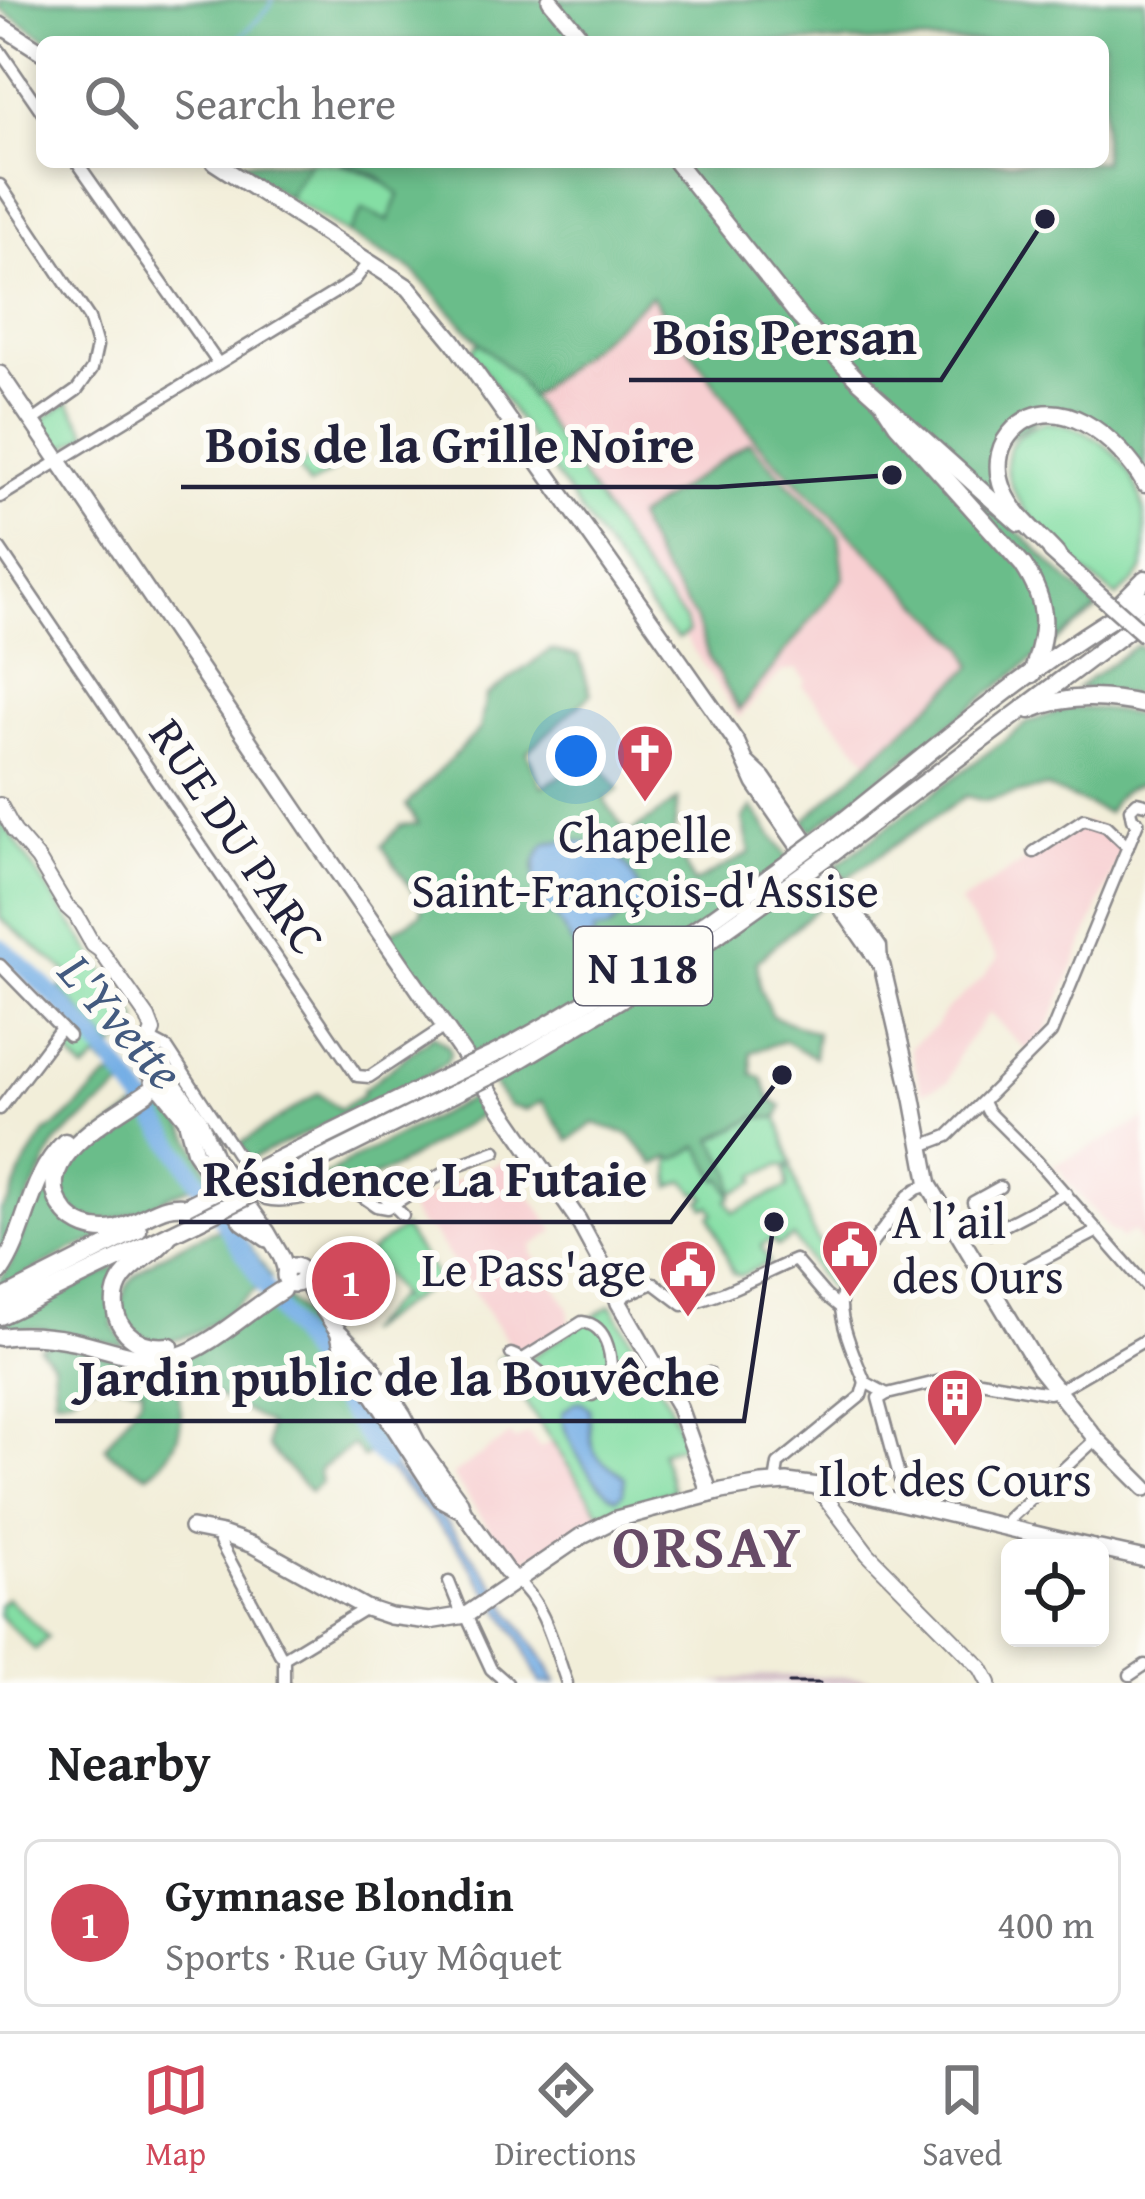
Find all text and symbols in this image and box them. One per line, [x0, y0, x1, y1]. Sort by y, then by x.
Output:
search box [36, 36, 1109, 168]
icon: search [78, 69, 144, 135]
text: Search here [174, 70, 396, 135]
callout: Bois Persan [629, 293, 941, 380]
text: Bois Persan [653, 298, 917, 373]
callout: Bois de la Grille Noire [181, 400, 718, 487]
text: Bois de la Grille Noire [205, 406, 695, 481]
street label: RUE DU PARC [133, 704, 343, 968]
church icon: Chapelle Saint-François-d'Assise [614, 722, 676, 804]
your location [546, 726, 606, 786]
place label: Chapelle Saint-François-d'Assise [411, 799, 879, 925]
road number: N 118 [574, 927, 712, 1005]
water label: L'Yvette [41, 936, 203, 1106]
callout: Résidence La Futaie [179, 1135, 671, 1222]
text: Résidence La Futaie [203, 1140, 647, 1215]
place label: A l’ail des Ours [892, 1185, 1064, 1311]
public building icon: A l’ail des Ours [819, 1217, 881, 1299]
place label: Le Pass'age [421, 1233, 646, 1304]
pin: 1 [312, 1236, 390, 1326]
public building icon: Le Pass'age [657, 1237, 719, 1319]
callout: Jardin public de la Bouvêche [55, 1334, 744, 1421]
text: Jardin public de la Bouvêche [70, 1339, 720, 1414]
building icon: Ilot des Cours [924, 1366, 986, 1448]
place label: Ilot des Cours [818, 1443, 1092, 1514]
district label: ORSAY [612, 1501, 804, 1589]
map controls [1001, 1539, 1109, 1647]
button: locate [1001, 1539, 1109, 1647]
text: Nearby [48, 1724, 211, 1799]
text: Gymnase Blondin [165, 1862, 514, 1927]
text: 1 [80, 1895, 100, 1952]
text: 400 m [997, 1895, 1094, 1952]
text: Sports · Rue Guy Môquet [165, 1927, 562, 1984]
tab: Map [143, 2057, 209, 2177]
tab: Directions [495, 2057, 636, 2177]
tab: Saved [922, 2057, 1002, 2177]

